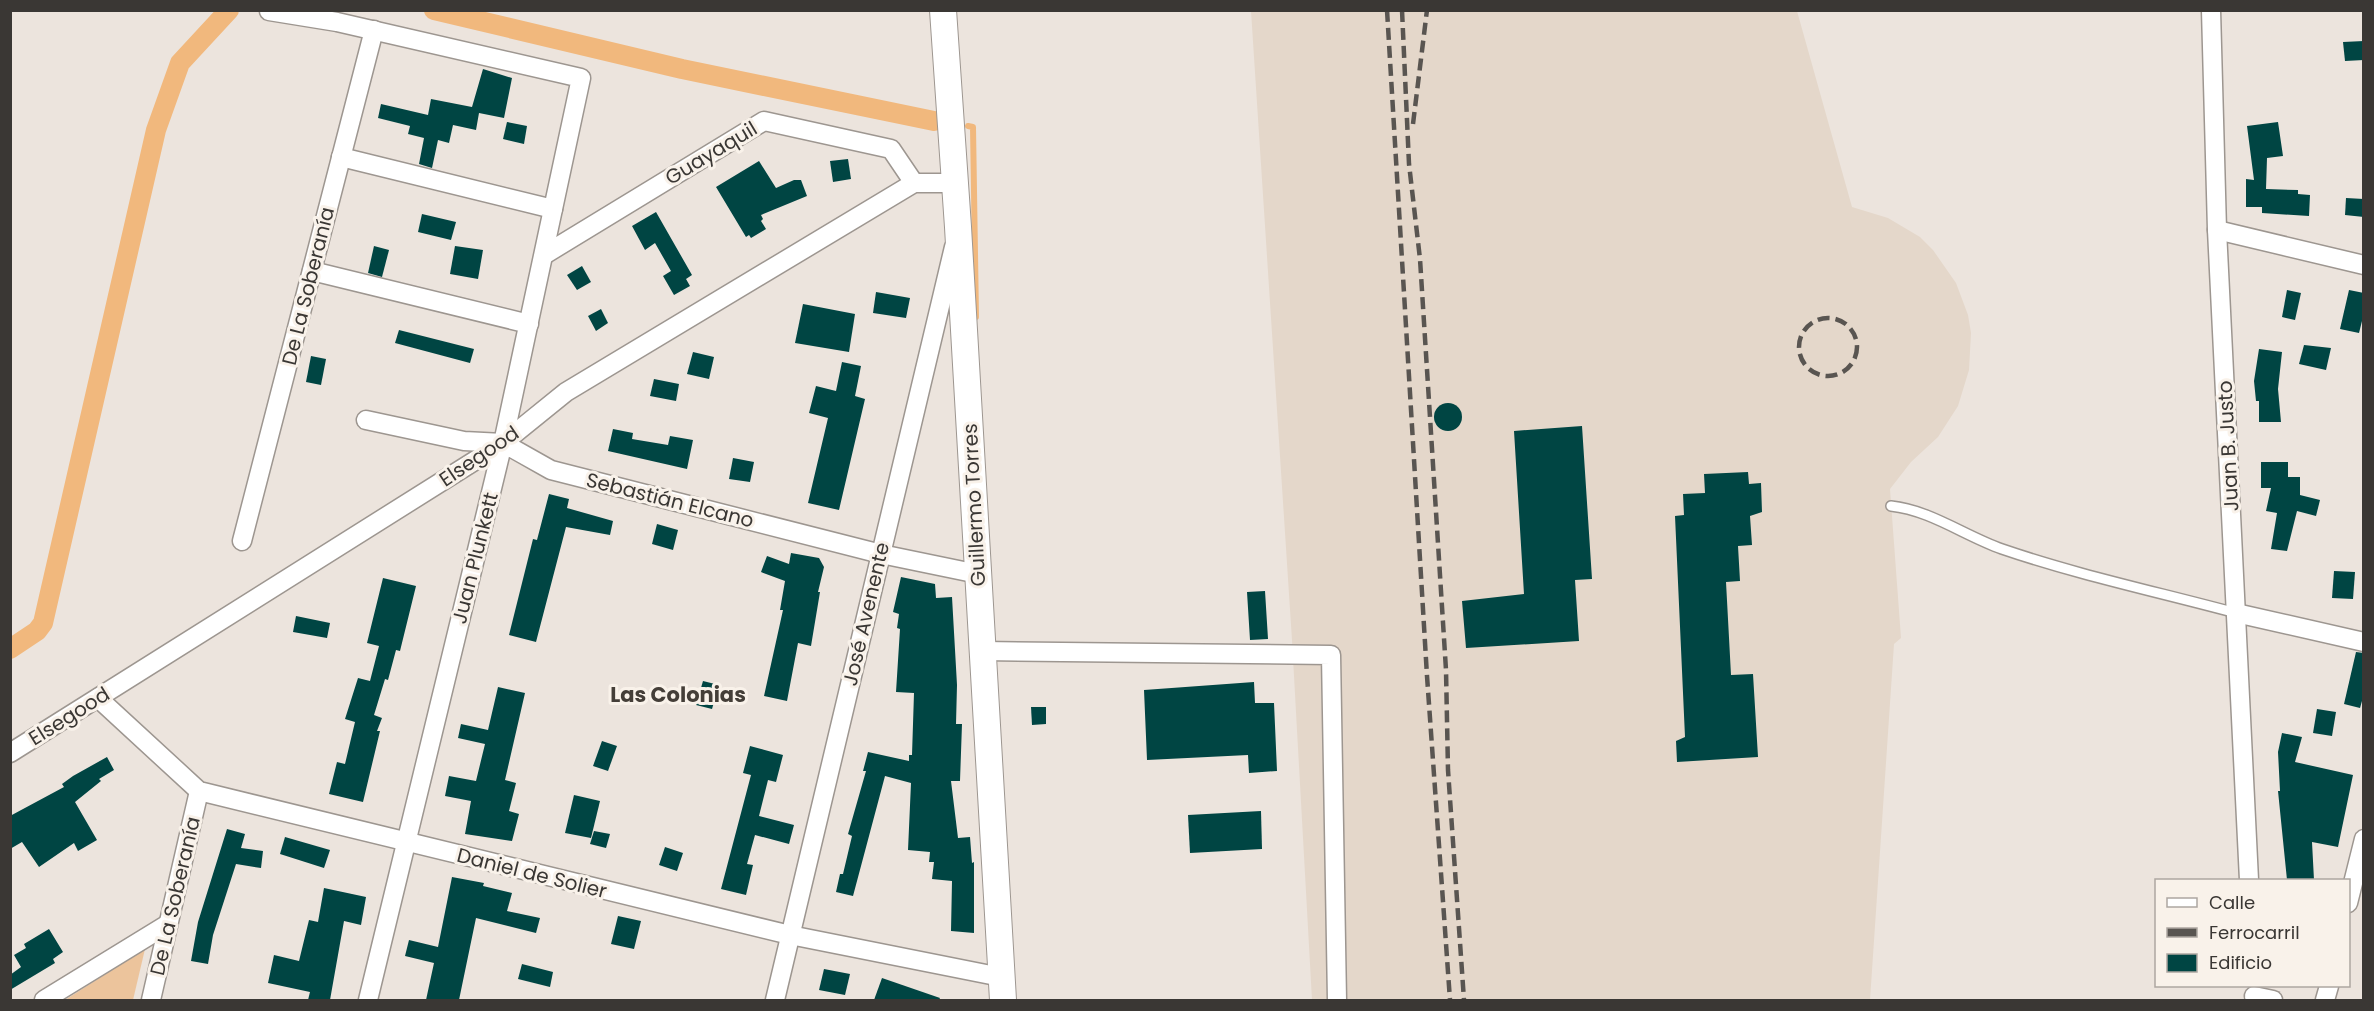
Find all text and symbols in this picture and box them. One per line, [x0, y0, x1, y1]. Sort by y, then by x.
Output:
street label: Guayaquil [660, 115, 762, 191]
street label: De La Soberanía [275, 204, 341, 368]
street label: Juan B. Justo [2211, 380, 2245, 512]
street label: Elsegood [434, 419, 524, 493]
street label: Guillermo Torres [956, 423, 992, 587]
street label: Sebastián Elcano [583, 466, 757, 534]
street label: Juan Plunkett [445, 489, 505, 627]
street label: José Avenente [836, 540, 896, 688]
street label: Elsegood [23, 680, 115, 752]
district label: Las Colonias [610, 680, 746, 709]
street label: De La Soberanía [143, 814, 207, 978]
street label: Daniel de Solier [454, 841, 610, 905]
legend [2155, 879, 2350, 987]
text: Calle [2209, 890, 2255, 915]
text: Ferrocarril [2209, 920, 2300, 945]
text: Edificio [2209, 950, 2272, 975]

